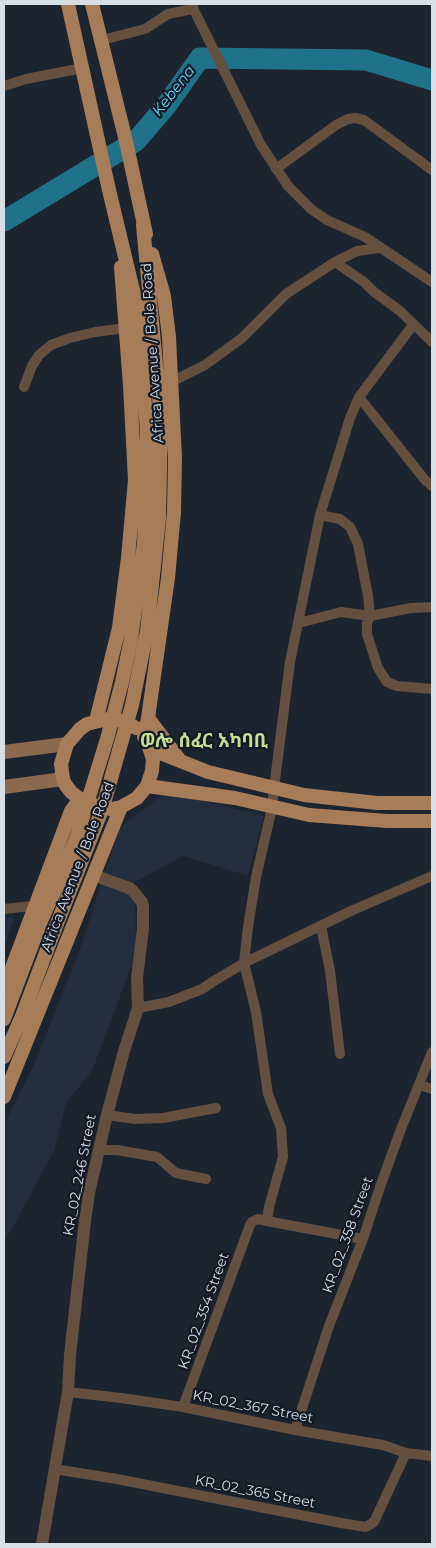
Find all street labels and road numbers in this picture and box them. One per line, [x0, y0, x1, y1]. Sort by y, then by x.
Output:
street label: Africa Avenue / Bole Road [138, 262, 168, 444]
street label: Africa Avenue / Bole Road [38, 780, 118, 954]
street label: KR_02_246 Street [60, 1113, 100, 1237]
street label: KR_02_358 Street [319, 1174, 377, 1296]
street label: KR_02_354 Street [175, 1250, 233, 1372]
street label: KR_02_367 Street [191, 1387, 315, 1427]
street label: KR_02_365 Street [193, 1472, 317, 1512]

